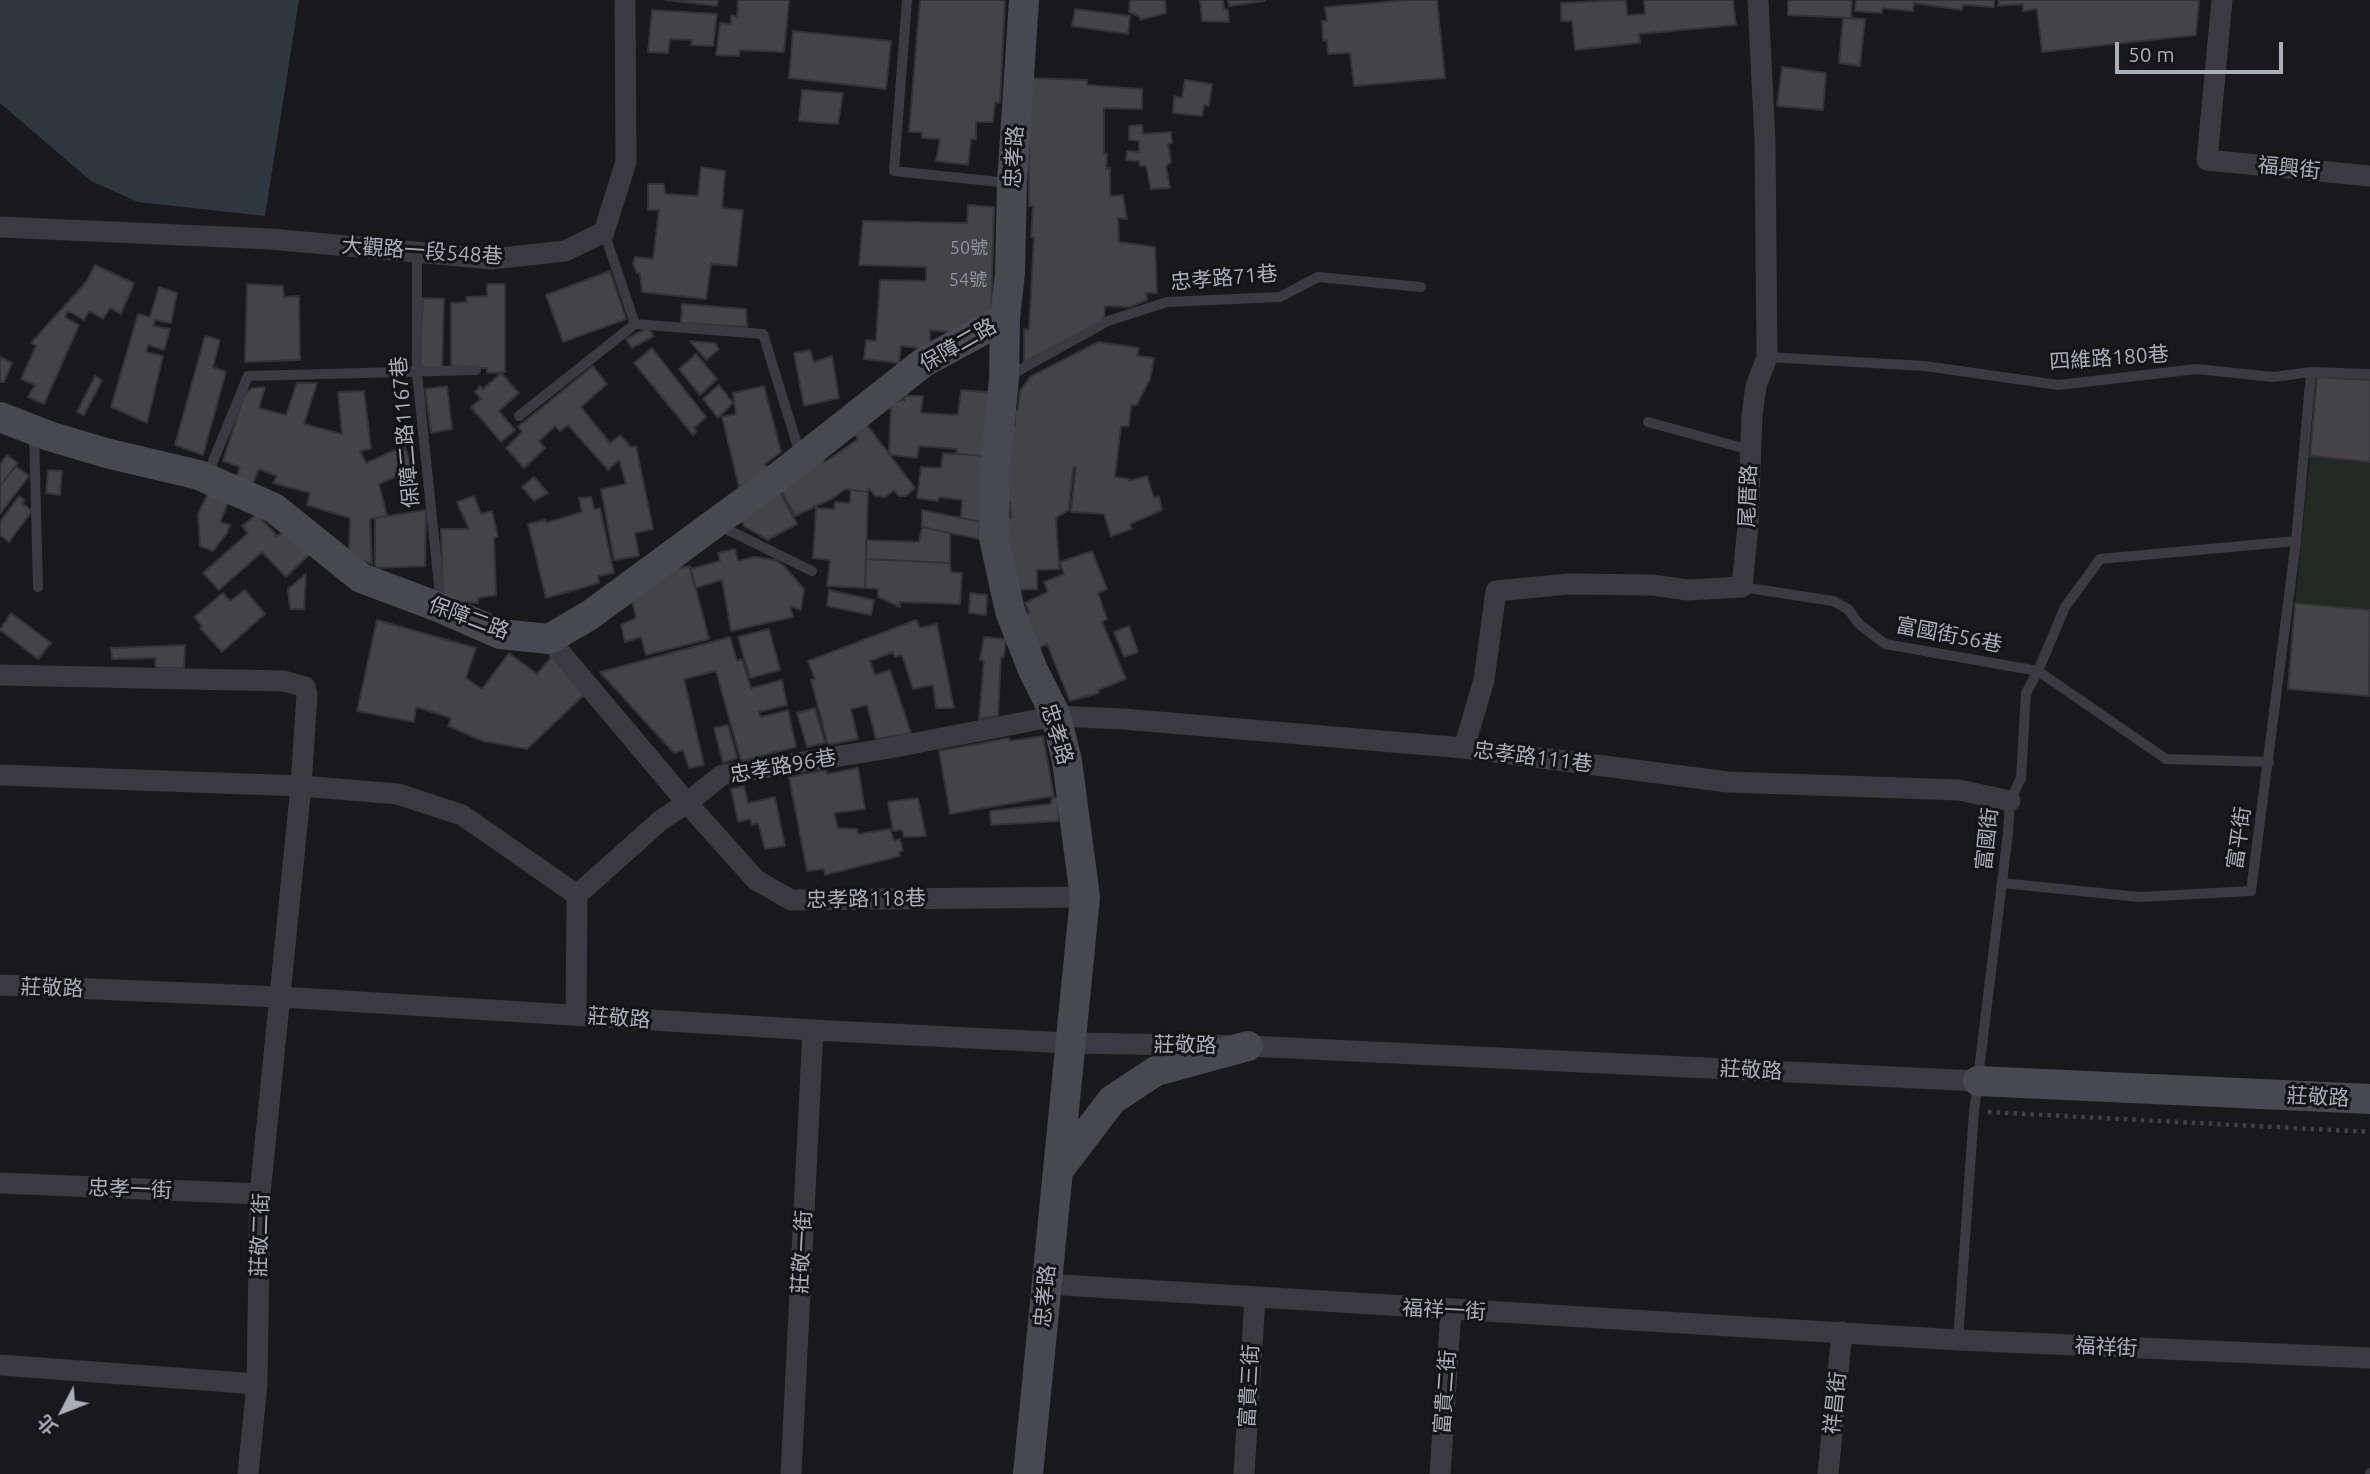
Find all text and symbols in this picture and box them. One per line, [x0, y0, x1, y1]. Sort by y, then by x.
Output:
scale bar [2118, 28, 2286, 72]
text: 50 m [2128, 42, 2175, 66]
street label: 忠孝路 [1000, 125, 1028, 189]
street label: 福興街 [2256, 152, 2322, 184]
street label: 大觀路一段548巷 [341, 233, 503, 269]
house number: 50號 [950, 237, 988, 259]
street label: 忠孝路71巷 [1169, 261, 1279, 295]
house number: 54號 [949, 269, 987, 291]
street label: 保障二路 [915, 313, 1001, 377]
street label: 四維路180巷 [2049, 341, 2169, 375]
street label: 保障二路1167巷 [386, 355, 424, 509]
street label: 尾厝路 [1734, 464, 1762, 528]
street label: 保障二路 [425, 592, 513, 644]
street label: 富國街56巷 [1894, 612, 2004, 658]
street label: 忠孝路 [1036, 700, 1078, 768]
street label: 忠孝路111巷 [1472, 737, 1594, 777]
street label: 忠孝路96巷 [728, 744, 838, 788]
street label: 富平街 [2222, 805, 2256, 871]
street label: 富國街 [1971, 806, 2003, 872]
street label: 忠孝路118巷 [806, 885, 926, 913]
street label: 莊敬路 [20, 974, 84, 1002]
street label: 莊敬路 [587, 1003, 651, 1033]
street label: 莊敬路 [1153, 1032, 1217, 1058]
street label: 莊敬路 [1719, 1056, 1783, 1084]
street label: 莊敬路 [2286, 1083, 2350, 1111]
street label: 忠孝一街 [88, 1175, 172, 1203]
street label: 莊敬二街 [246, 1193, 274, 1277]
street label: 莊敬一街 [787, 1209, 817, 1295]
street label: 忠孝路 [1030, 1264, 1060, 1328]
street label: 福祥一街 [1401, 1295, 1487, 1325]
street label: 福祥街 [2074, 1333, 2138, 1361]
street label: 富貴三街 [1234, 1343, 1264, 1429]
street label: 富貴二街 [1430, 1349, 1460, 1435]
street label: 祥昌街 [1819, 1370, 1851, 1436]
north arrow [28, 1376, 98, 1446]
text: 北 [33, 1411, 62, 1439]

